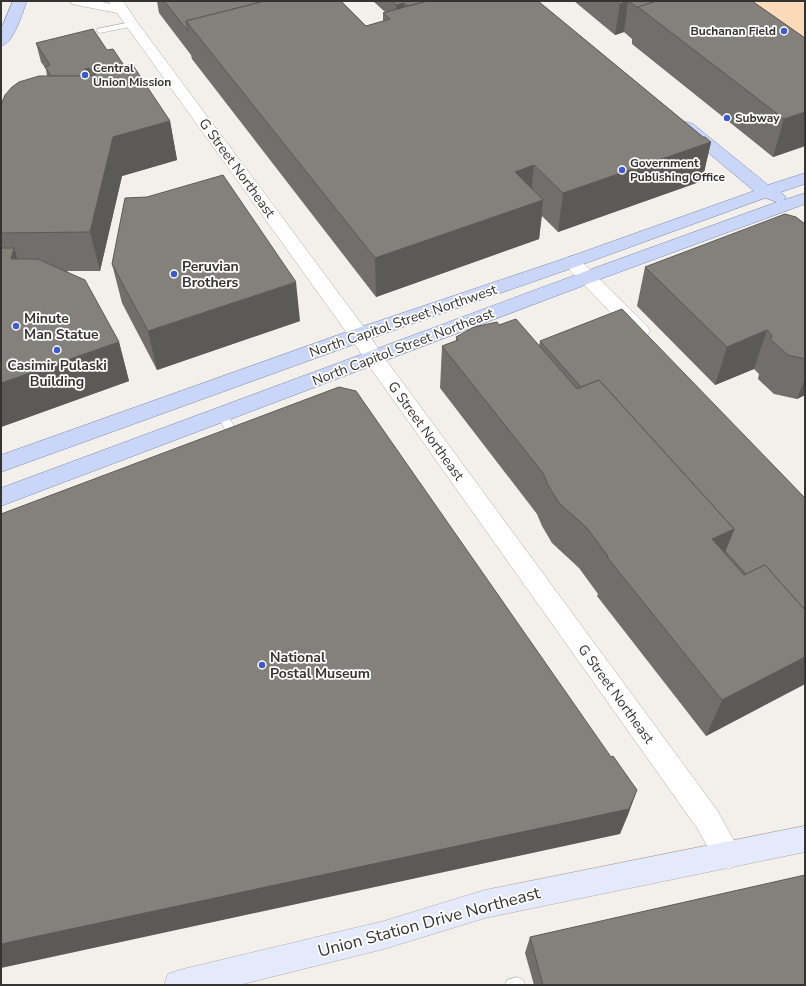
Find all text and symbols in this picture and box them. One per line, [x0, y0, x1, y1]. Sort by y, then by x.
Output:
place label: Buchanan Field [690, 23, 776, 39]
marker: Buchanan Field [779, 26, 789, 36]
place label: Central Union Mission [93, 60, 171, 90]
marker: Central Union Mission [80, 70, 90, 80]
place label: Subway [735, 110, 780, 126]
marker: Subway [722, 113, 732, 123]
street label: G Street Northeast [195, 115, 280, 222]
place label: Government Publishing Office [630, 155, 726, 185]
marker: Government Publishing Office [617, 165, 627, 175]
place label: Peruvian Brothers [182, 257, 239, 292]
marker: Peruvian Brothers [169, 269, 179, 279]
street label: North Capitol Street Northwest [307, 280, 499, 362]
street label: North Capitol Street Northeast [310, 304, 497, 390]
place label: Minute Man Statue [24, 309, 99, 344]
marker: Minute Man Statue [11, 321, 21, 331]
marker: Casimir Pulaski Building [52, 345, 62, 355]
place label: Casimir Pulaski Building [7, 356, 107, 391]
street label: G Street Northeast [384, 378, 469, 485]
street label: G Street Northeast [574, 641, 659, 748]
place label: National Postal Museum [270, 648, 370, 683]
marker: National Postal Museum [257, 660, 267, 670]
street label: Union Station Drive Northeast [315, 881, 544, 963]

